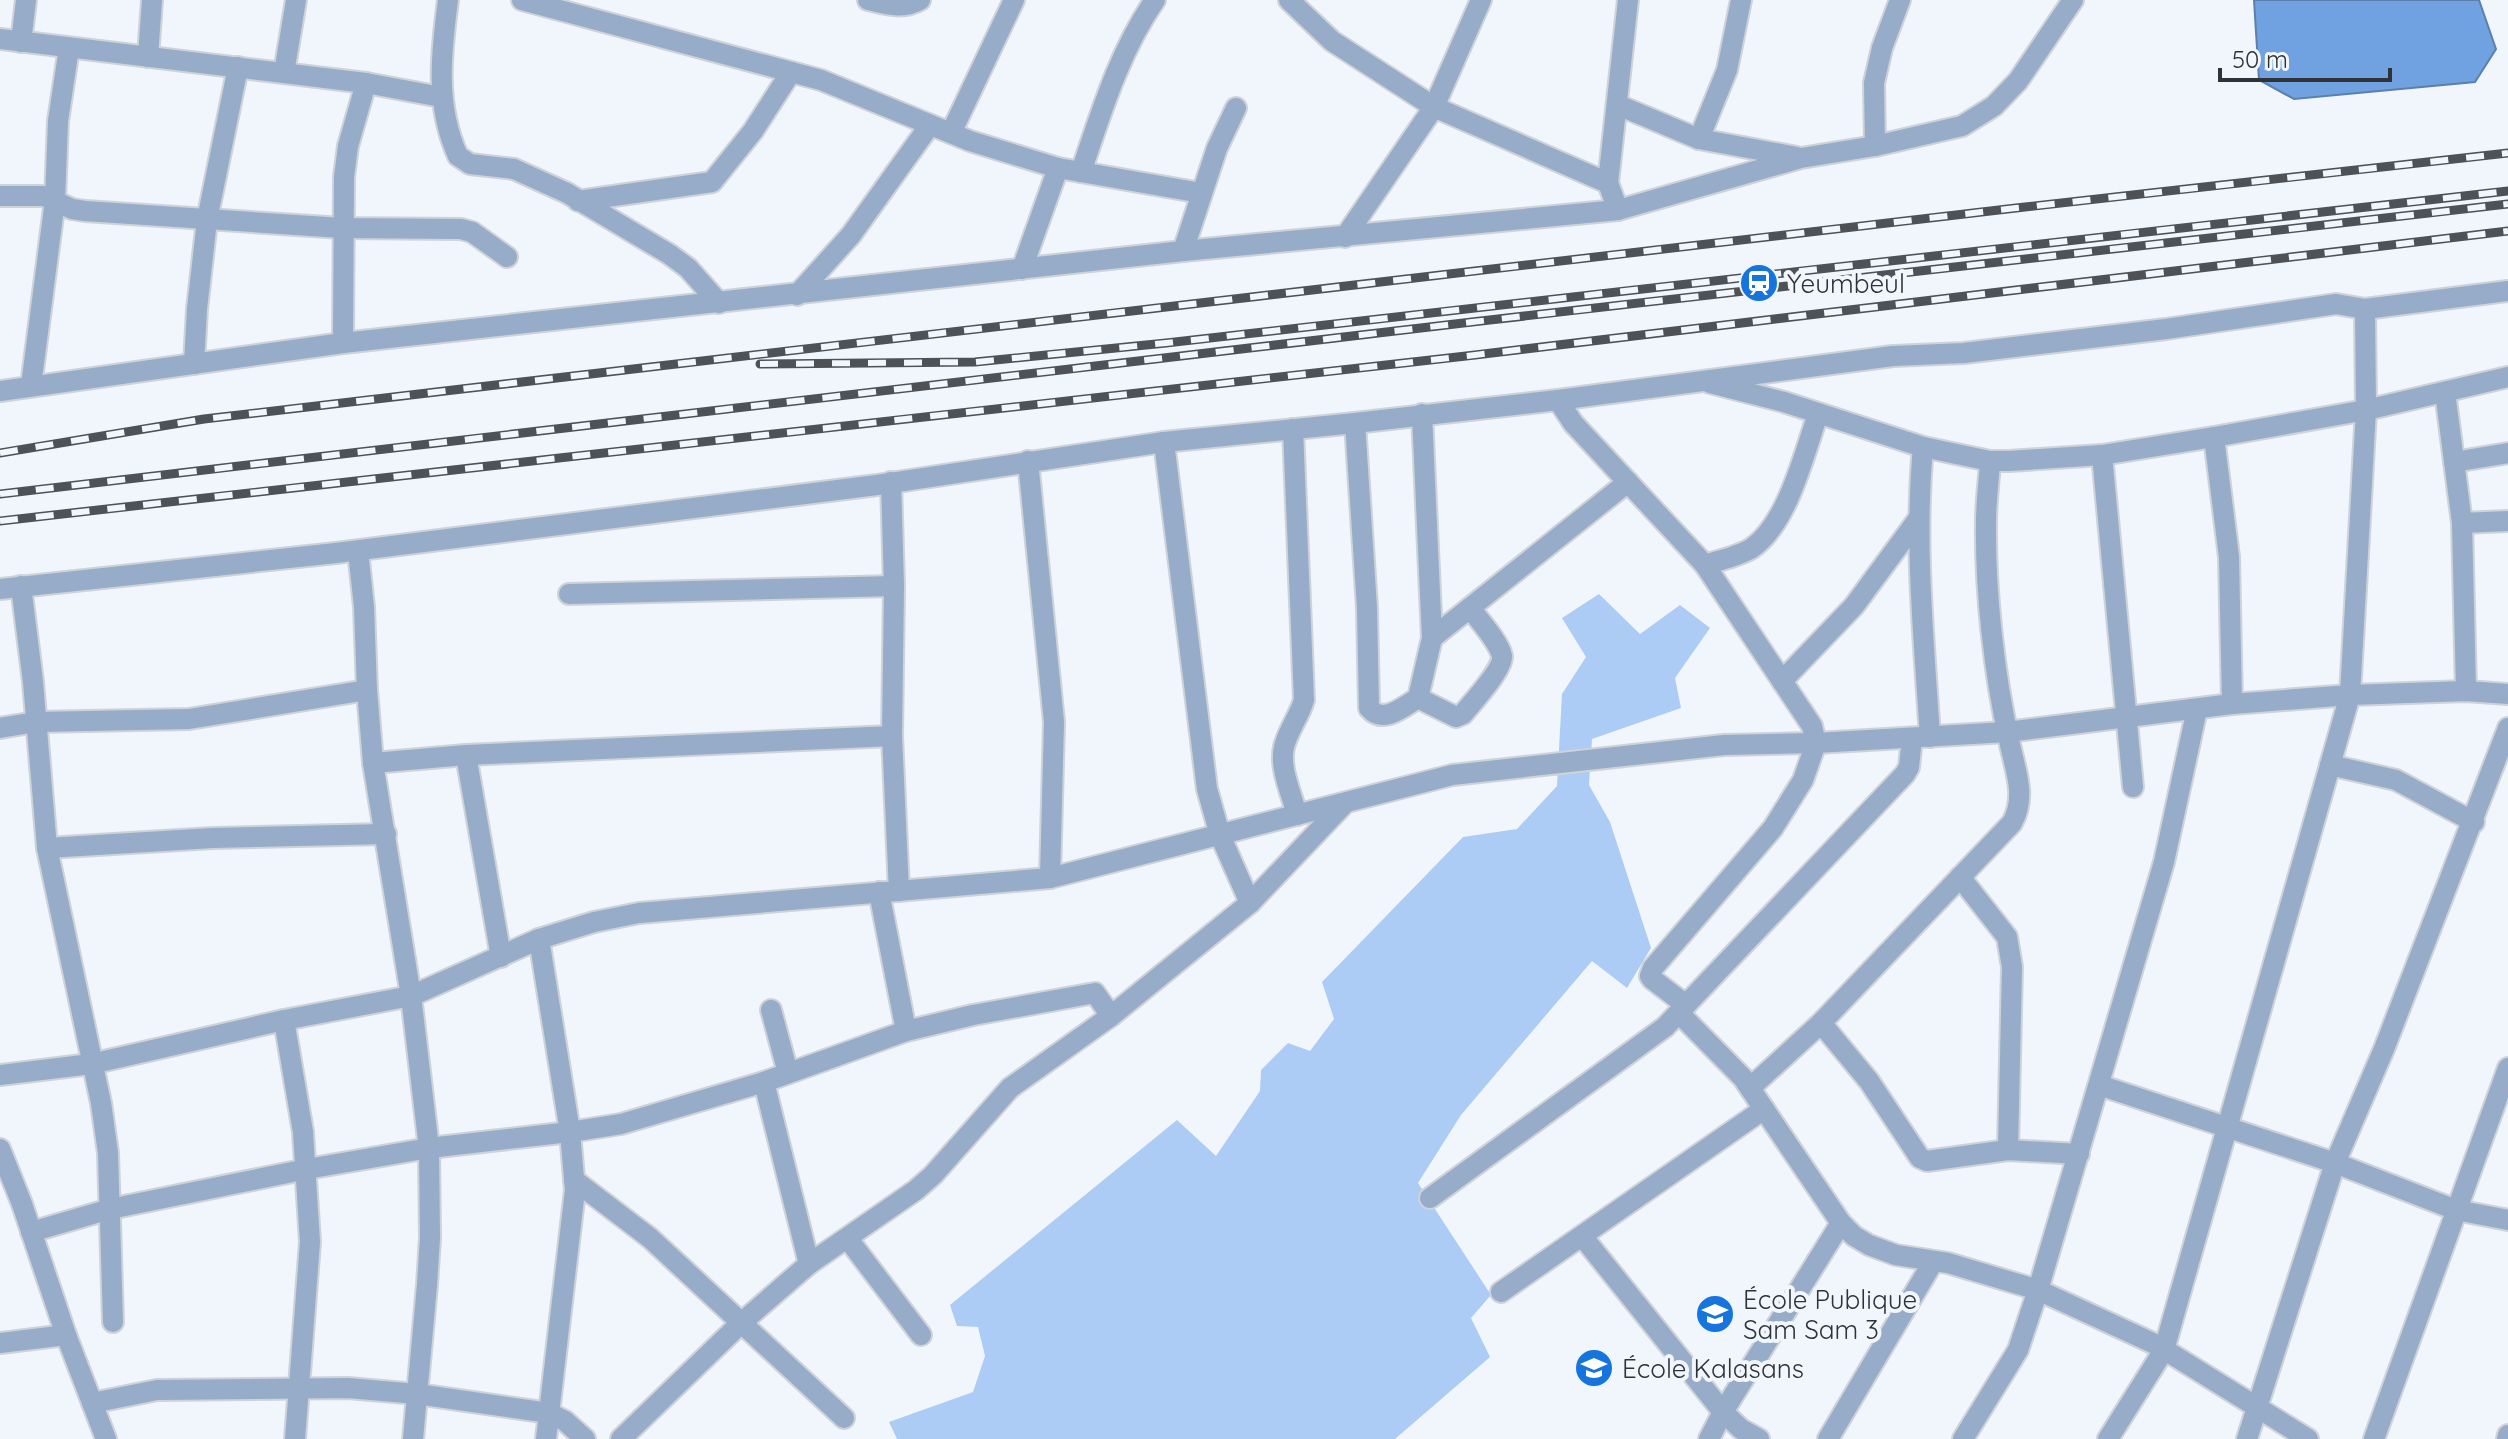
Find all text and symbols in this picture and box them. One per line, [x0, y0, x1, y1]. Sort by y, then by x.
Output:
scale bar [2220, 32, 2390, 82]
text: 50 m [2232, 44, 2288, 74]
station icon: Yeumbeul [1738, 262, 1780, 304]
place label: Yeumbeul [1787, 267, 1905, 300]
place label: École Publique Sam Sam 3 [1743, 1283, 1917, 1346]
school or university icon: École Publique Sam Sam 3 [1694, 1293, 1736, 1335]
school or university icon: École Kalasans [1573, 1347, 1615, 1389]
place label: École Kalasans [1622, 1352, 1804, 1385]

